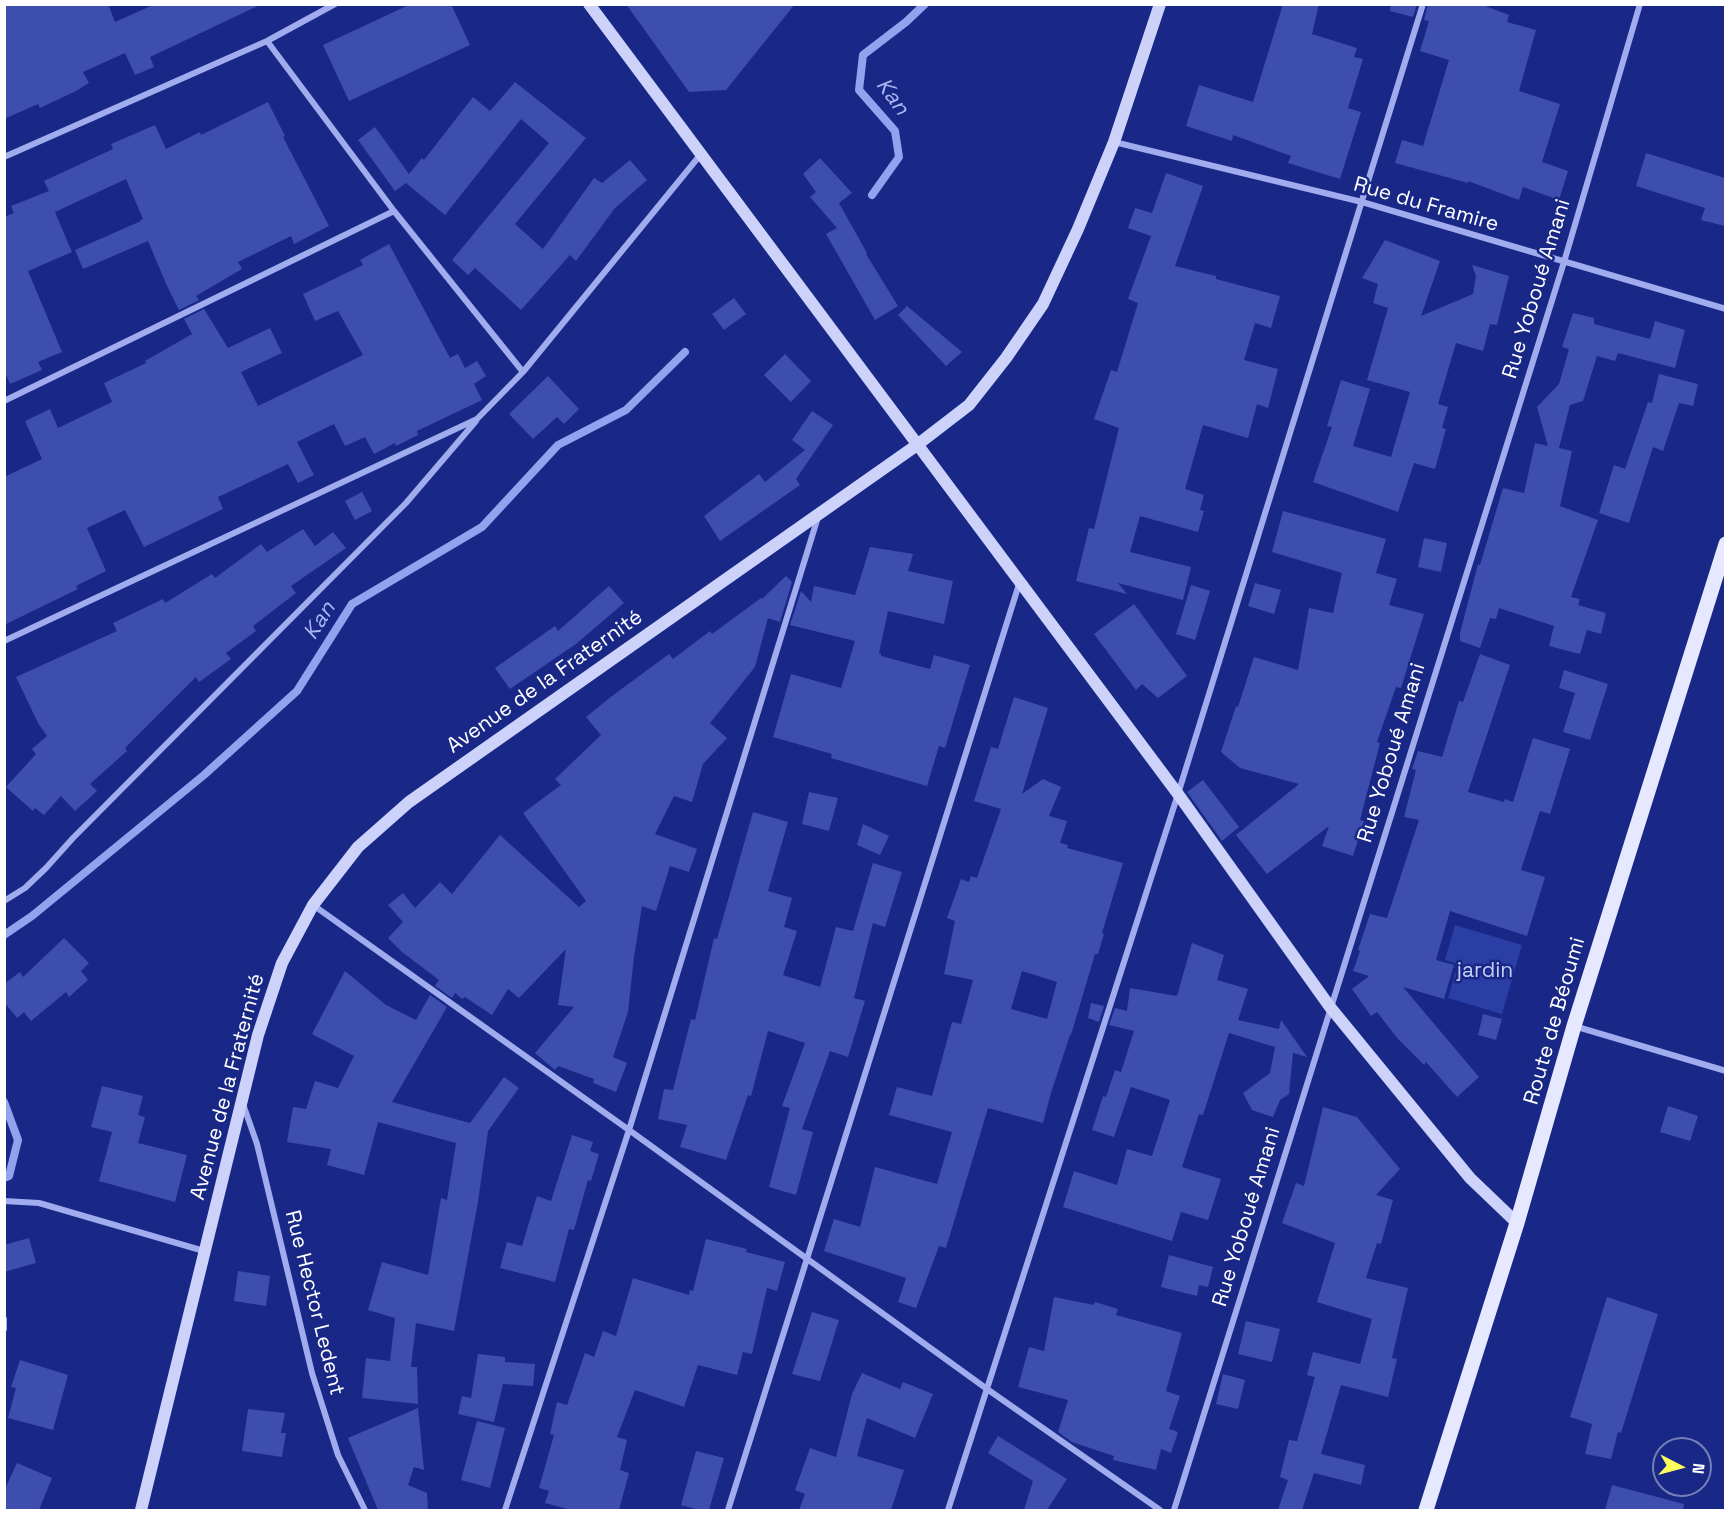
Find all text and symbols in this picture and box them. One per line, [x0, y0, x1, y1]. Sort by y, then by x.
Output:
water label: Kan [870, 73, 914, 121]
street label: Rue du Framire [1351, 172, 1501, 238]
street label: Rue Yoboué Amani [1498, 196, 1576, 382]
water label: Kan [298, 597, 342, 645]
street label: Avenue de la Fraternité [442, 605, 648, 759]
street label: Rue Yoboué Amani [1353, 660, 1431, 846]
street label: Route de Béoumi [1519, 934, 1591, 1108]
park label: jardin [1457, 958, 1513, 984]
street label: Avenue de la Fraternité [186, 971, 270, 1203]
street label: Rue Yoboué Amani [1208, 1124, 1286, 1310]
street label: Rue Hector Ledent [279, 1208, 349, 1398]
north arrow [1652, 1437, 1712, 1497]
text: N [1687, 1462, 1709, 1475]

